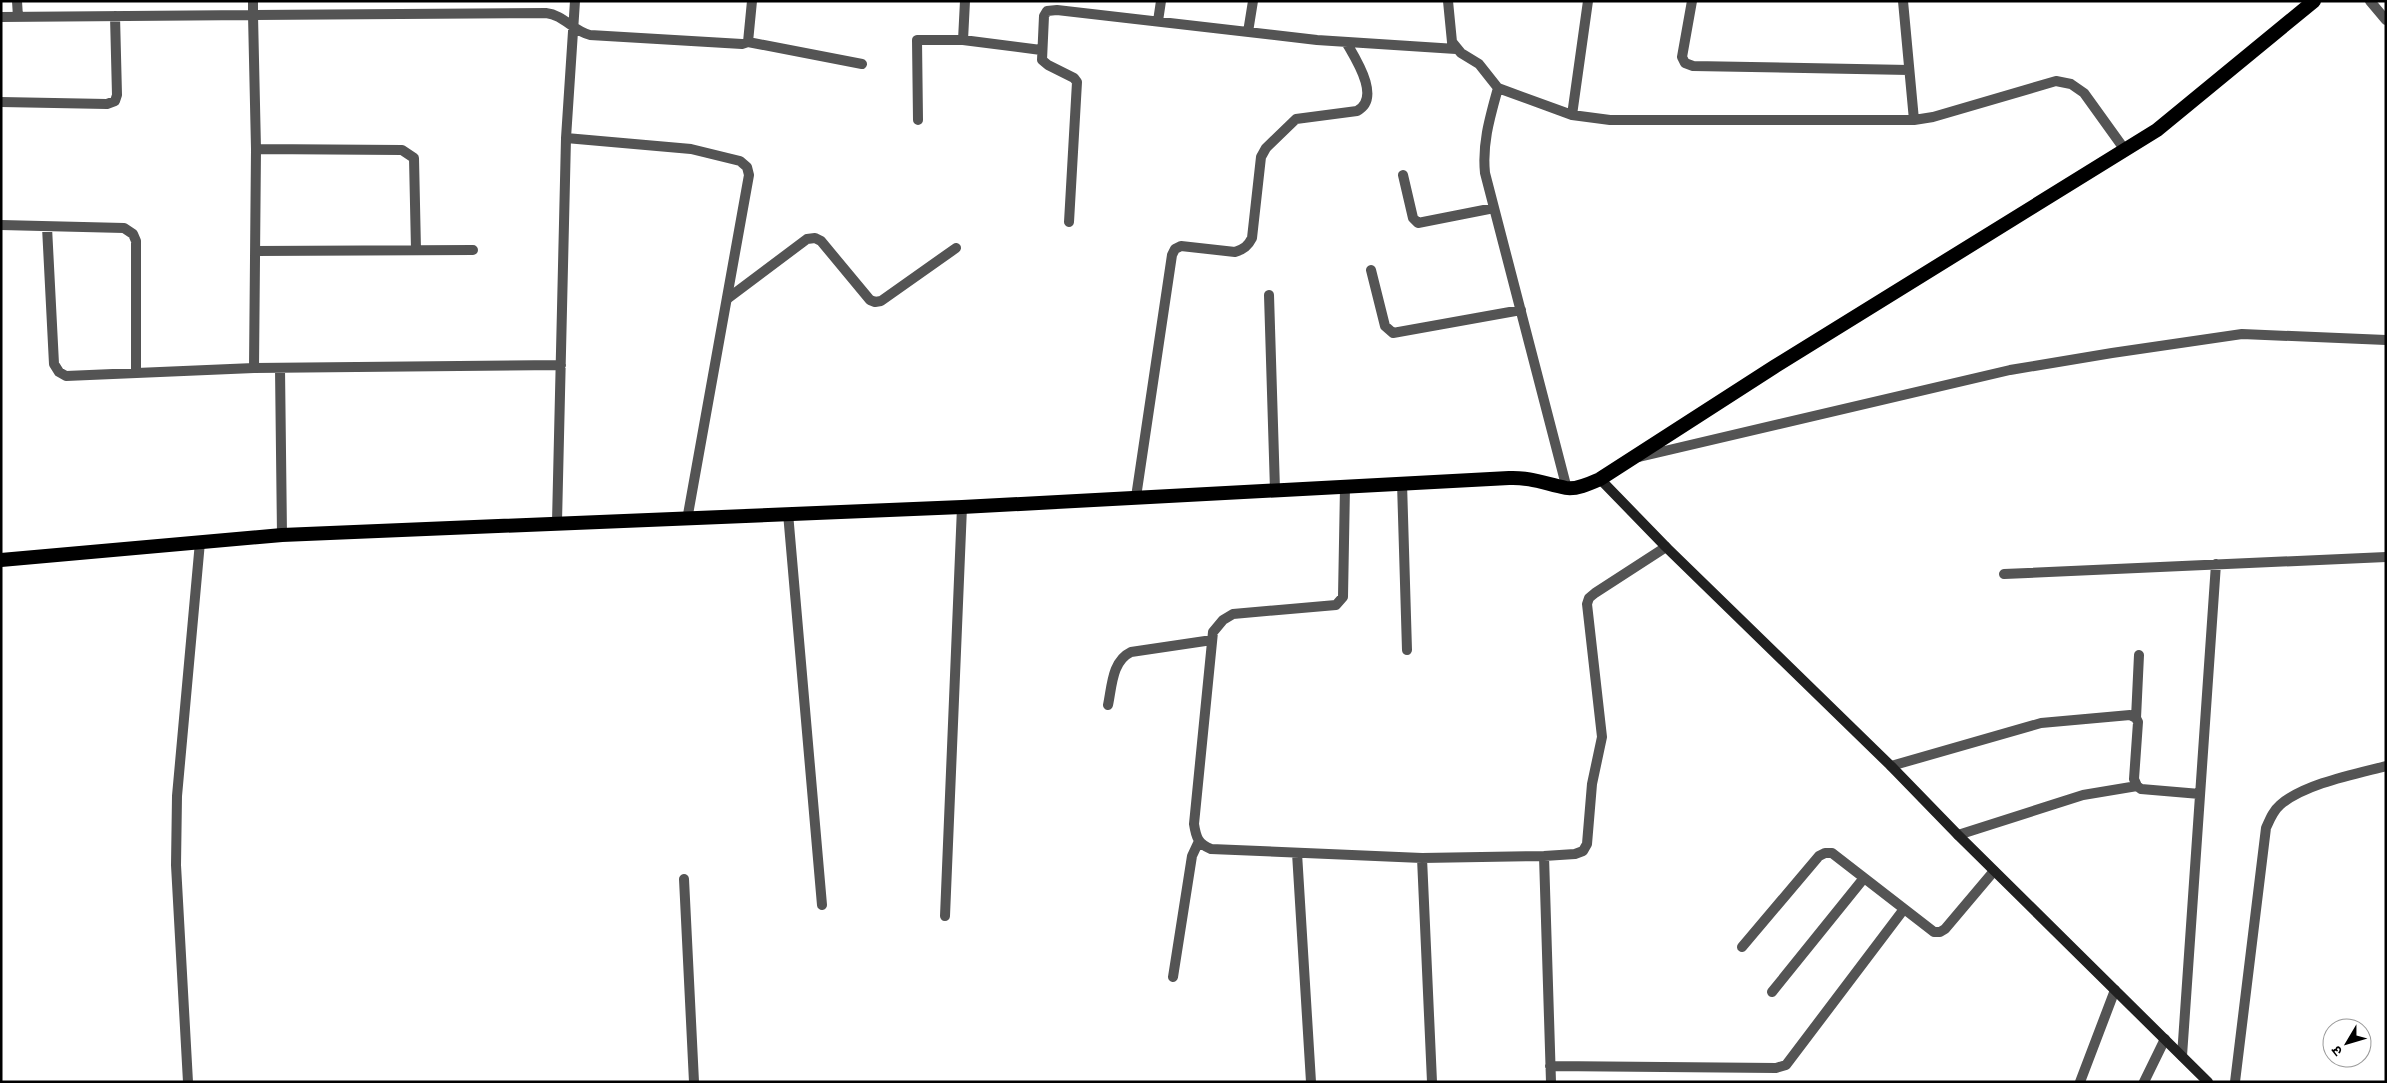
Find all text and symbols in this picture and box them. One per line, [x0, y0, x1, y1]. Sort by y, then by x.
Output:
north arrow [2322, 1018, 2372, 1068]
text: उ [2327, 1042, 2346, 1059]

